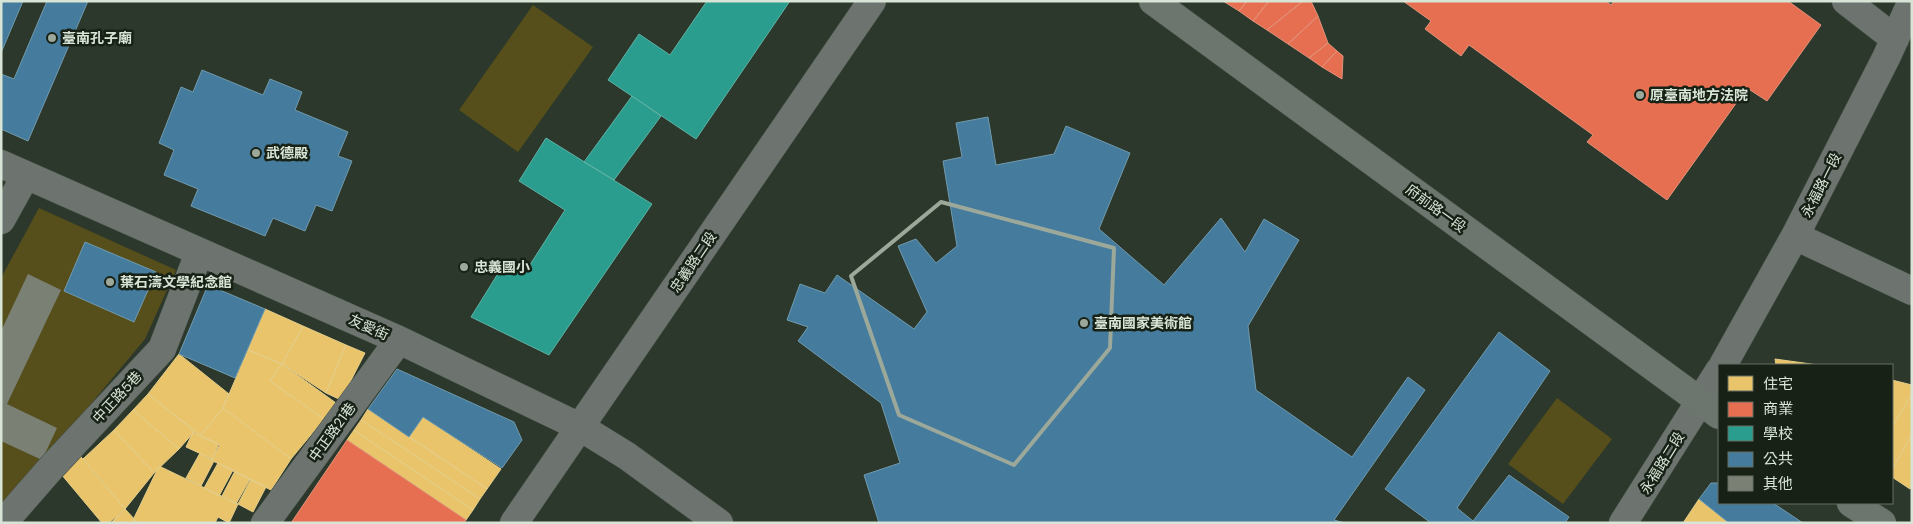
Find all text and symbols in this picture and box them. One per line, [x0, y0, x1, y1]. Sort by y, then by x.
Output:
place label: 臺南孔子廟 [62, 29, 132, 47]
marker: 臺南孔子廟 [46, 32, 58, 44]
place label: 原臺南地方法院 [1650, 86, 1748, 104]
marker: 原臺南地方法院 [1634, 89, 1646, 101]
place label: 武德殿 [266, 144, 308, 162]
marker: 武德殿 [250, 147, 262, 159]
street label: 永福路一段 [1797, 150, 1845, 220]
street label: 府前路一段 [1402, 180, 1470, 236]
street label: 忠義路二段 [666, 228, 720, 296]
place label: 忠義國小 [474, 258, 530, 276]
marker: 忠義國小 [458, 261, 470, 273]
place label: 葉石濤文學紀念館 [120, 273, 232, 291]
marker: 葉石濤文學紀念館 [104, 276, 116, 288]
street label: 友愛街 [346, 310, 392, 344]
place label: 臺南國家美術館 [1094, 314, 1192, 332]
marker: 臺南國家美術館 [1078, 317, 1090, 329]
legend [1718, 364, 1893, 504]
street label: 中正路5巷 [88, 367, 146, 427]
text: 住宅 [1763, 374, 1793, 394]
street label: 中正路21巷 [305, 399, 359, 465]
text: 商業 [1763, 399, 1793, 419]
text: 學校 [1763, 424, 1793, 444]
street label: 永福路二段 [1636, 429, 1688, 497]
text: 公共 [1763, 449, 1793, 469]
text: 其他 [1763, 474, 1793, 494]

